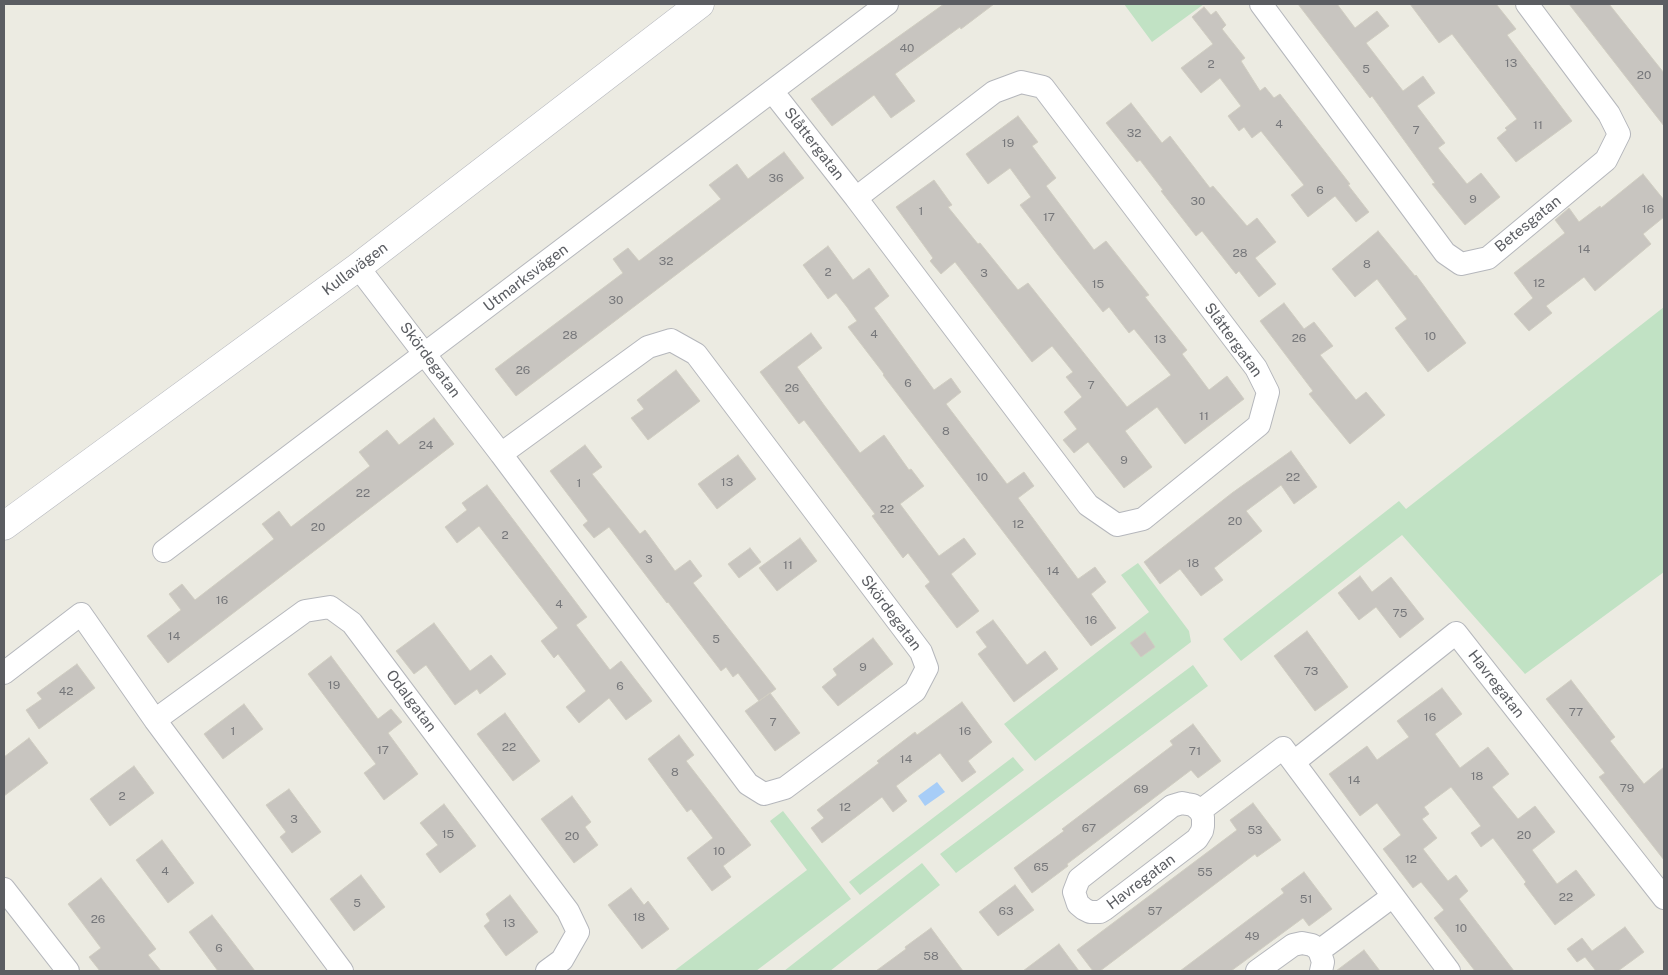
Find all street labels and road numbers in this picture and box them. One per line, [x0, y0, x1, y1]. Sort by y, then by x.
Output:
street label: Slåttergatan [780, 104, 848, 184]
street label: Betesgatan [1491, 192, 1565, 256]
street label: Kullavägen [319, 239, 391, 299]
street label: Utmarksvägen [480, 240, 572, 316]
street label: Slåttergatan [1200, 299, 1266, 381]
street label: Skördegatan [396, 319, 464, 401]
street label: Skördegatan [857, 572, 925, 654]
street label: Havregatan [1464, 647, 1528, 721]
street label: Odalgatan [382, 667, 440, 735]
street label: Havregatan [1103, 850, 1179, 914]

